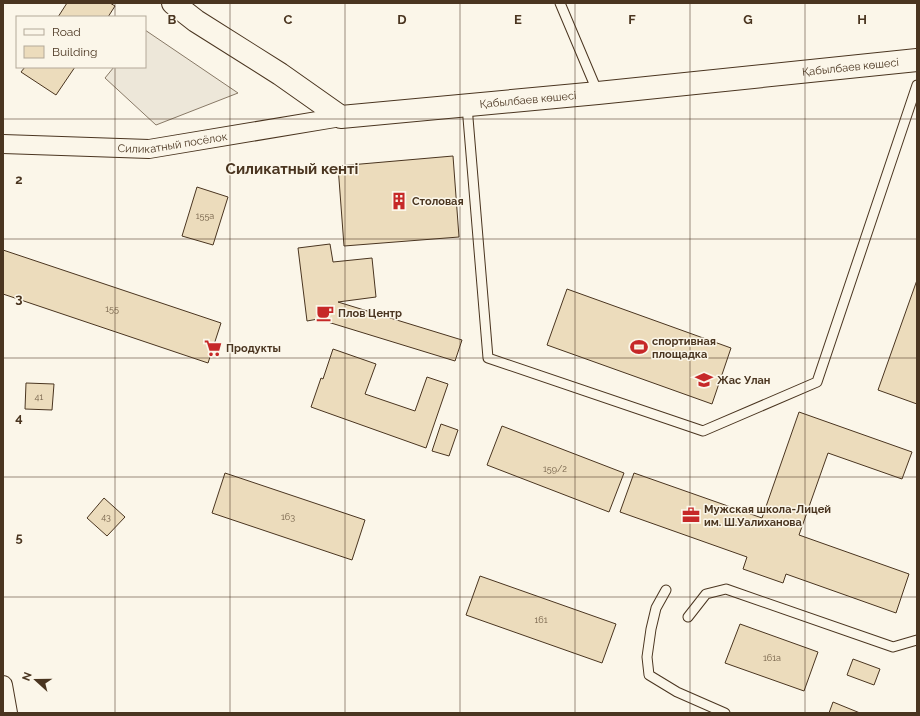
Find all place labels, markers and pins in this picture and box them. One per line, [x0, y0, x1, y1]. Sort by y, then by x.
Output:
building icon: Столовая [389, 191, 409, 211]
place label: Столовая [412, 195, 464, 208]
cafe icon: Плов Центр [315, 303, 335, 323]
place label: Плов Центр [338, 307, 402, 320]
place label: спортивная площадка [652, 335, 716, 361]
sports icon: спортивная площадка [629, 337, 649, 357]
supermarket icon: Продукты [203, 338, 223, 358]
place label: Продукты [226, 342, 281, 355]
school or university icon: Жас Улан [694, 370, 714, 390]
place label: Жас Улан [717, 374, 770, 387]
place label: Мужская школа-Лицей им. Ш.Уалиханова [704, 503, 831, 529]
office icon: Мужская школа-Лицей им. Ш.Уалиханова [681, 505, 701, 525]

